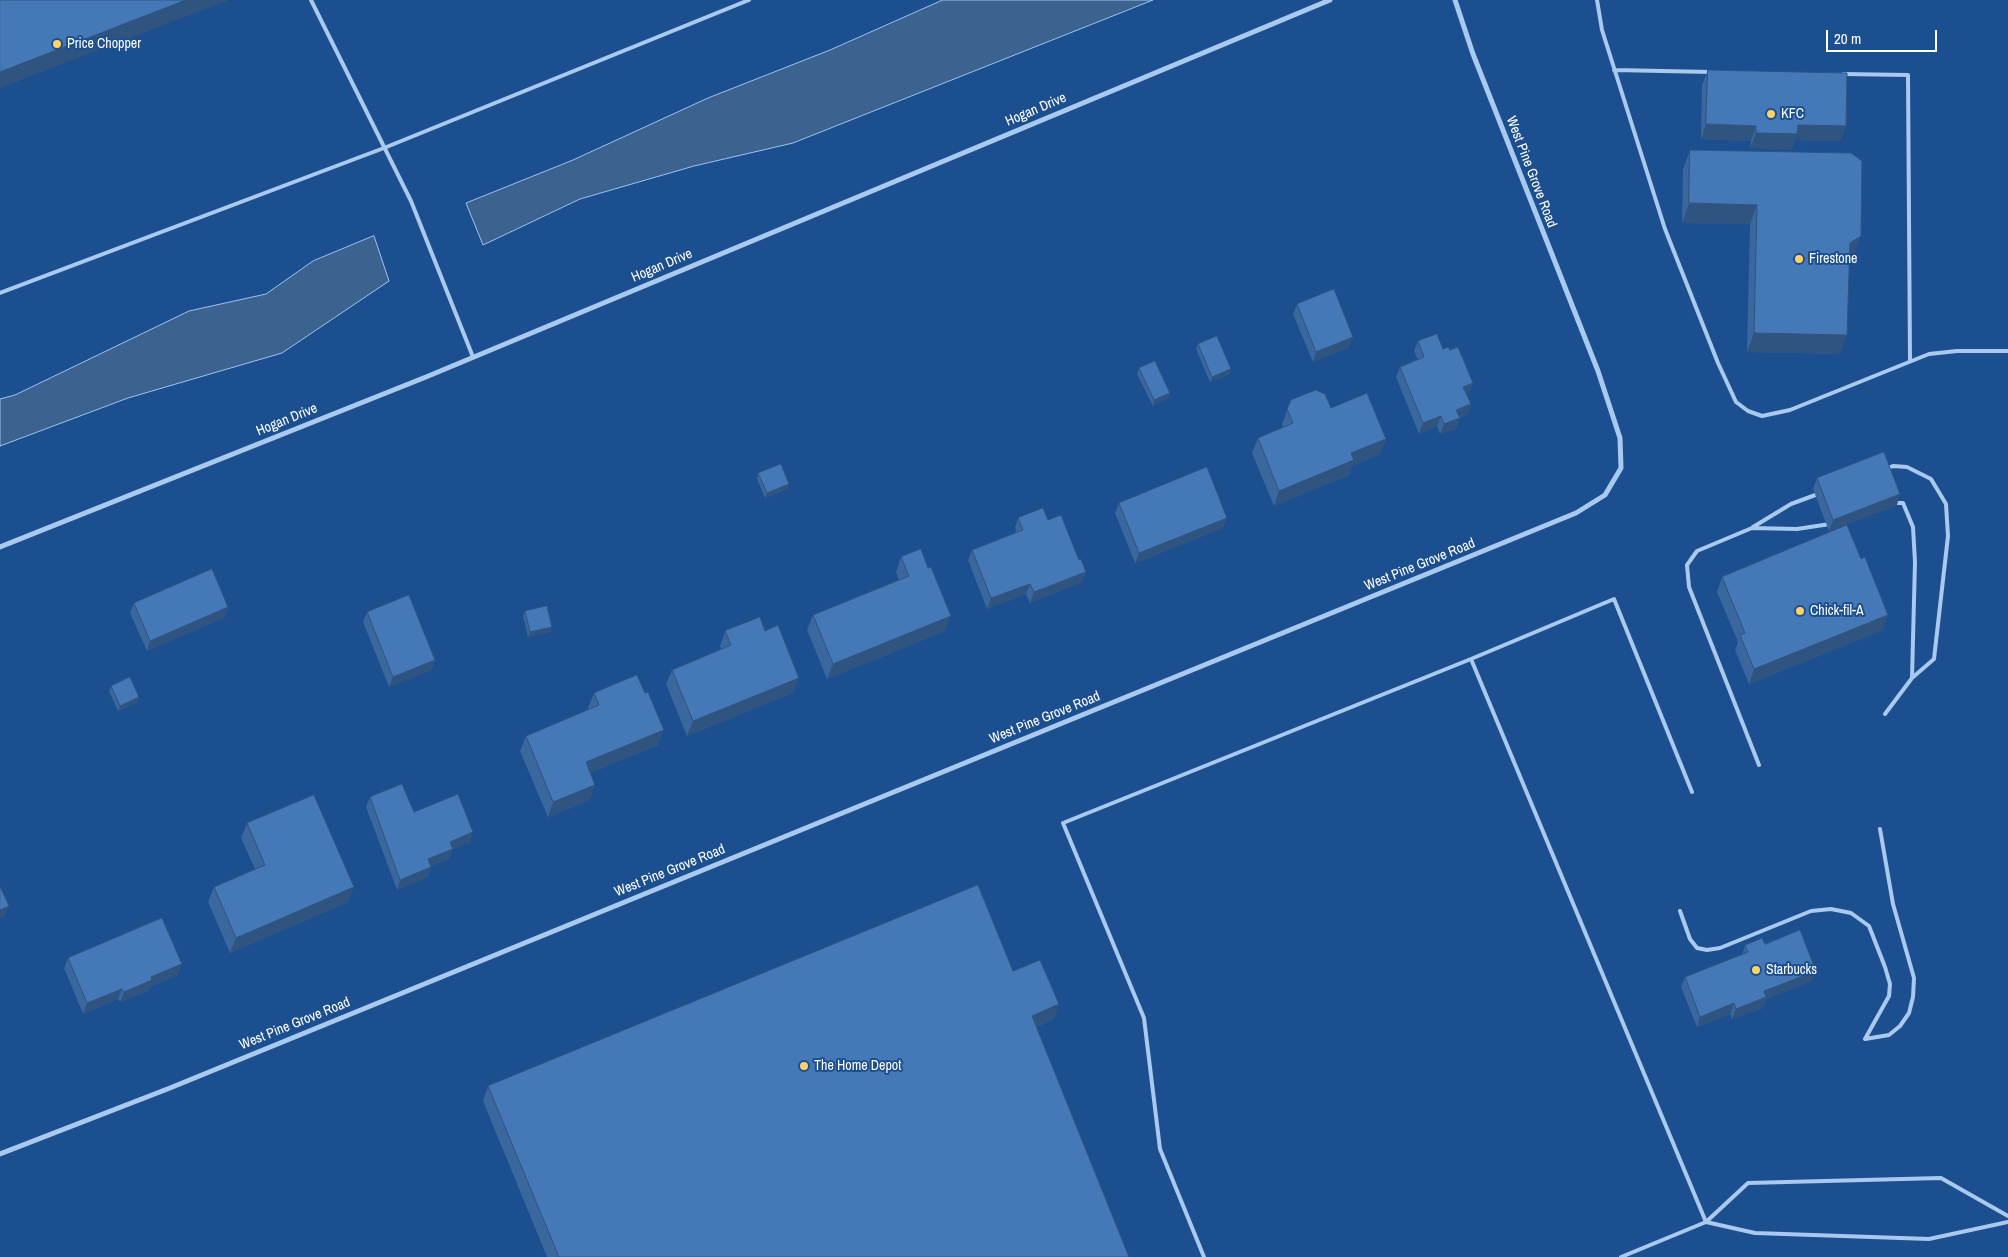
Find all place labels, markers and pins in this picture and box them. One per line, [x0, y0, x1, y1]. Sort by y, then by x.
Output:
place label: Price Chopper [67, 36, 141, 52]
marker: Price Chopper [51, 38, 63, 50]
place label: KFC [1781, 106, 1804, 122]
marker: KFC [1765, 108, 1777, 120]
place label: Firestone [1809, 251, 1857, 267]
marker: Firestone [1793, 253, 1805, 265]
place label: Chick-fil-A [1810, 603, 1864, 619]
marker: Chick-fil-A [1794, 605, 1806, 617]
place label: Starbucks [1766, 962, 1817, 978]
marker: Starbucks [1750, 964, 1762, 976]
place label: The Home Depot [814, 1058, 901, 1074]
marker: The Home Depot [798, 1060, 810, 1072]

